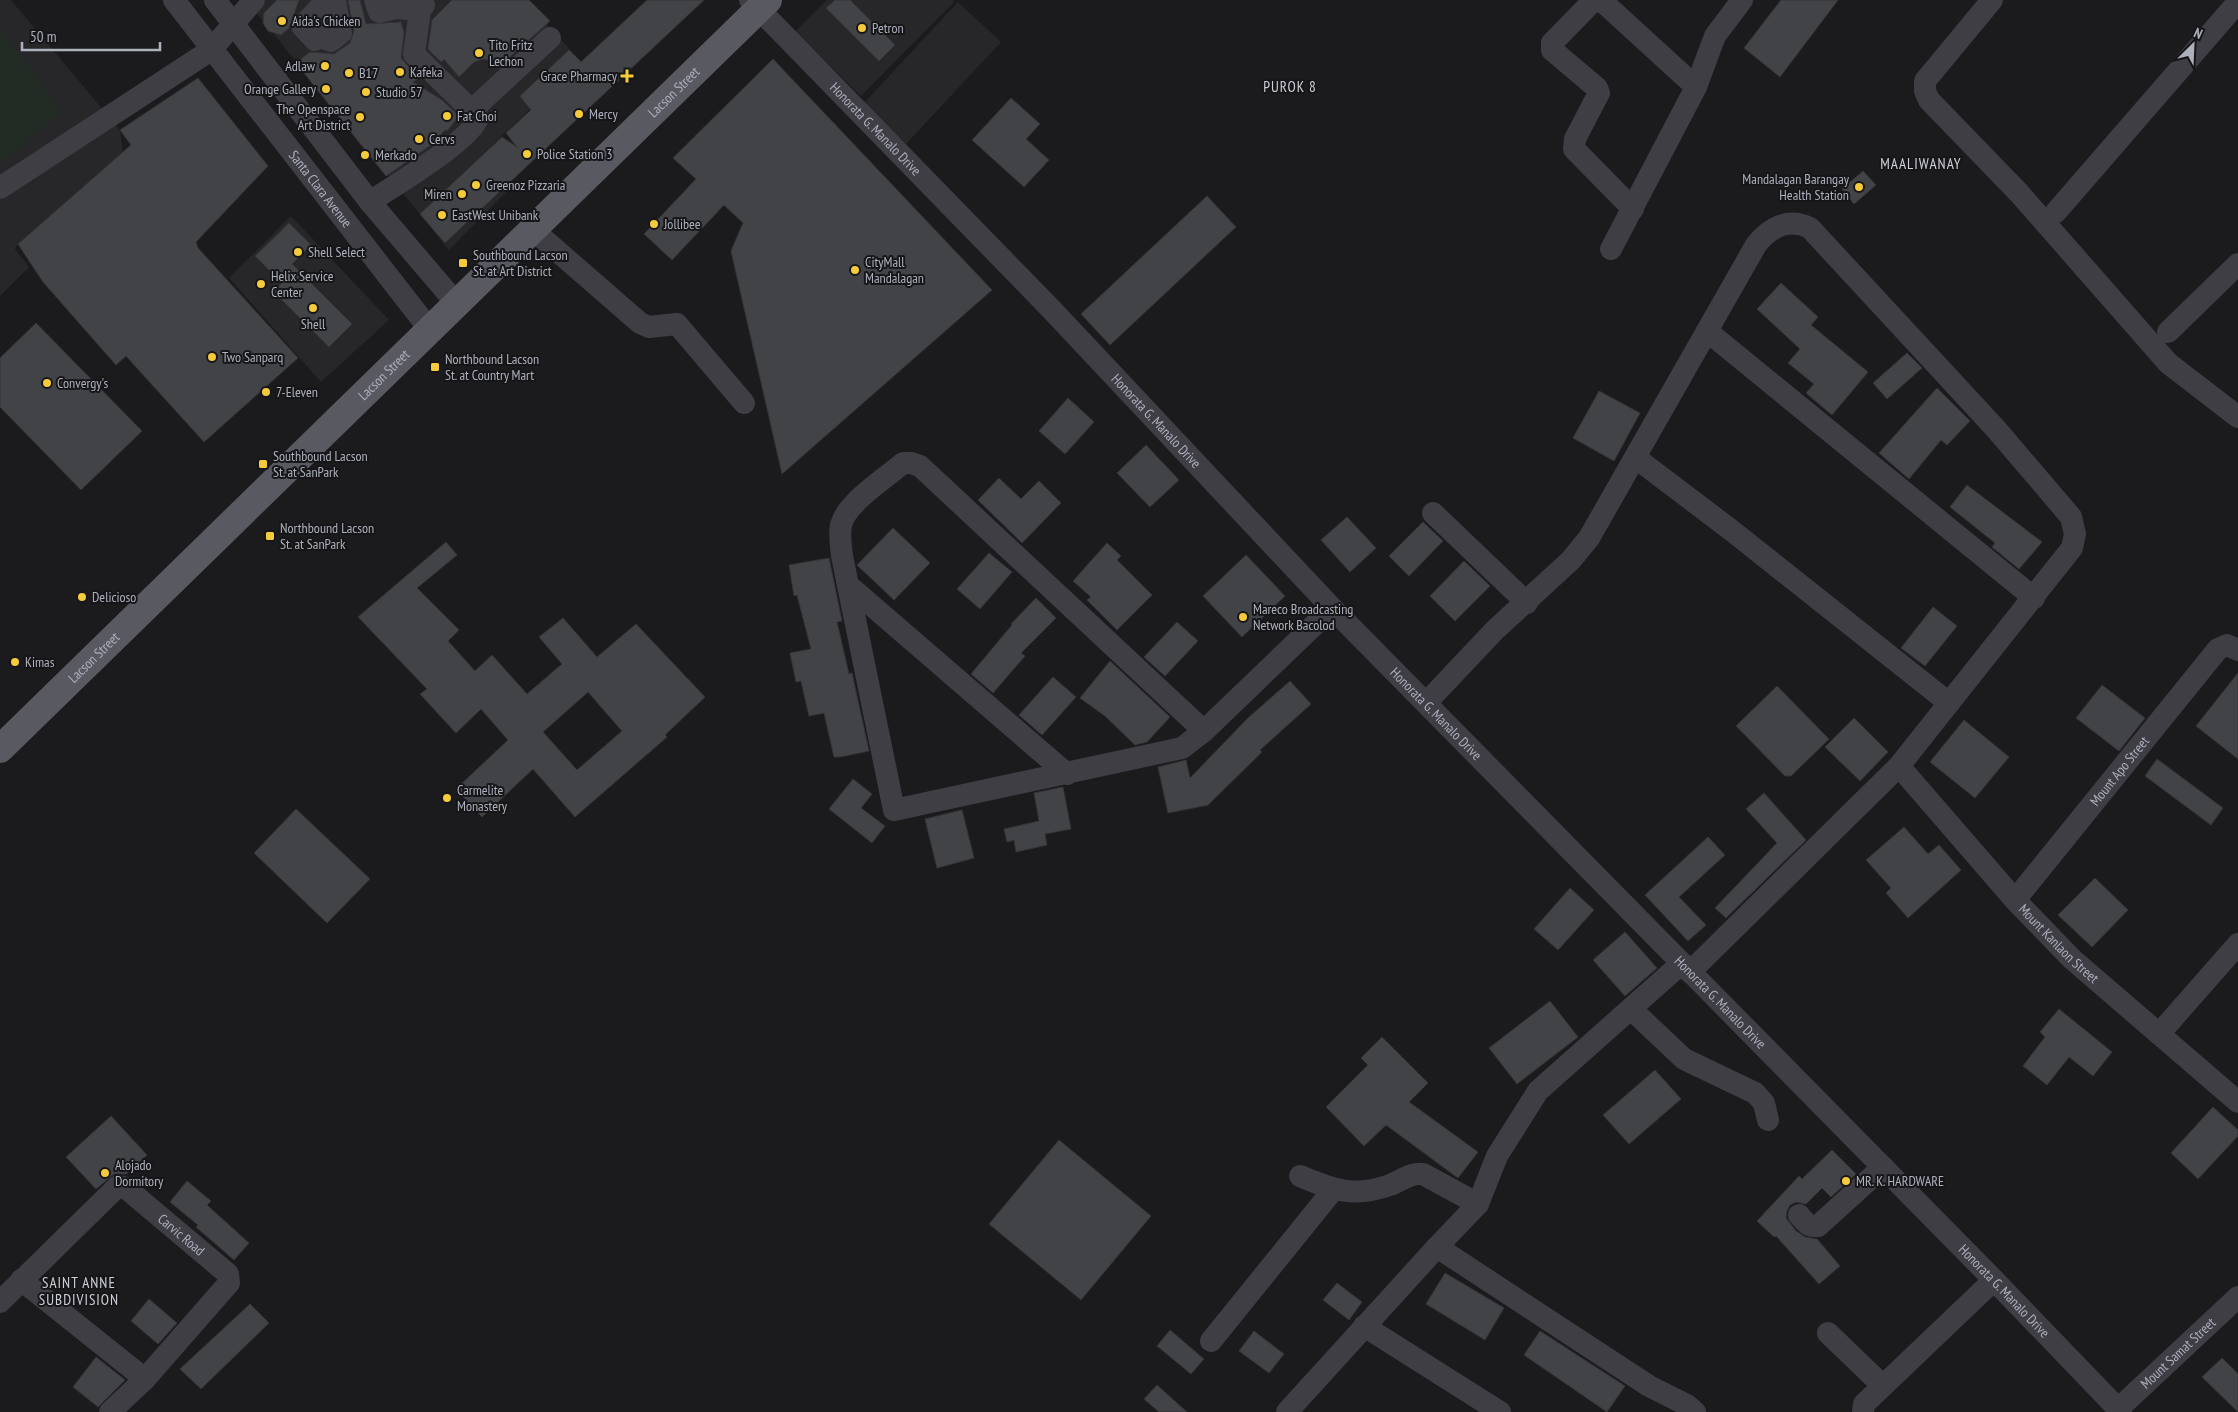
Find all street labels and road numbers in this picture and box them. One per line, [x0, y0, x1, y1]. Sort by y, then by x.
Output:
street label: Lacson Street [644, 63, 703, 121]
street label: Honorata G. Manalo Drive [826, 79, 925, 179]
street label: Santa Clara Avenue [285, 147, 356, 231]
street label: Lacson Street [354, 345, 413, 404]
street label: Honorata G. Manalo Drive [1107, 370, 1205, 472]
street label: Lacson Street [64, 628, 123, 687]
street label: Honorata G. Manalo Drive [1386, 663, 1486, 764]
street label: Mount Apo Street [2086, 732, 2153, 809]
street label: Mount Kanlaon Street [2015, 900, 2103, 987]
street label: Honorata G. Manalo Drive [1671, 952, 1770, 1053]
street label: Carvic Road [154, 1210, 208, 1259]
street label: Honorata G. Manalo Drive [1955, 1240, 2054, 1342]
street label: Mount Samat Street [2137, 1314, 2219, 1392]

